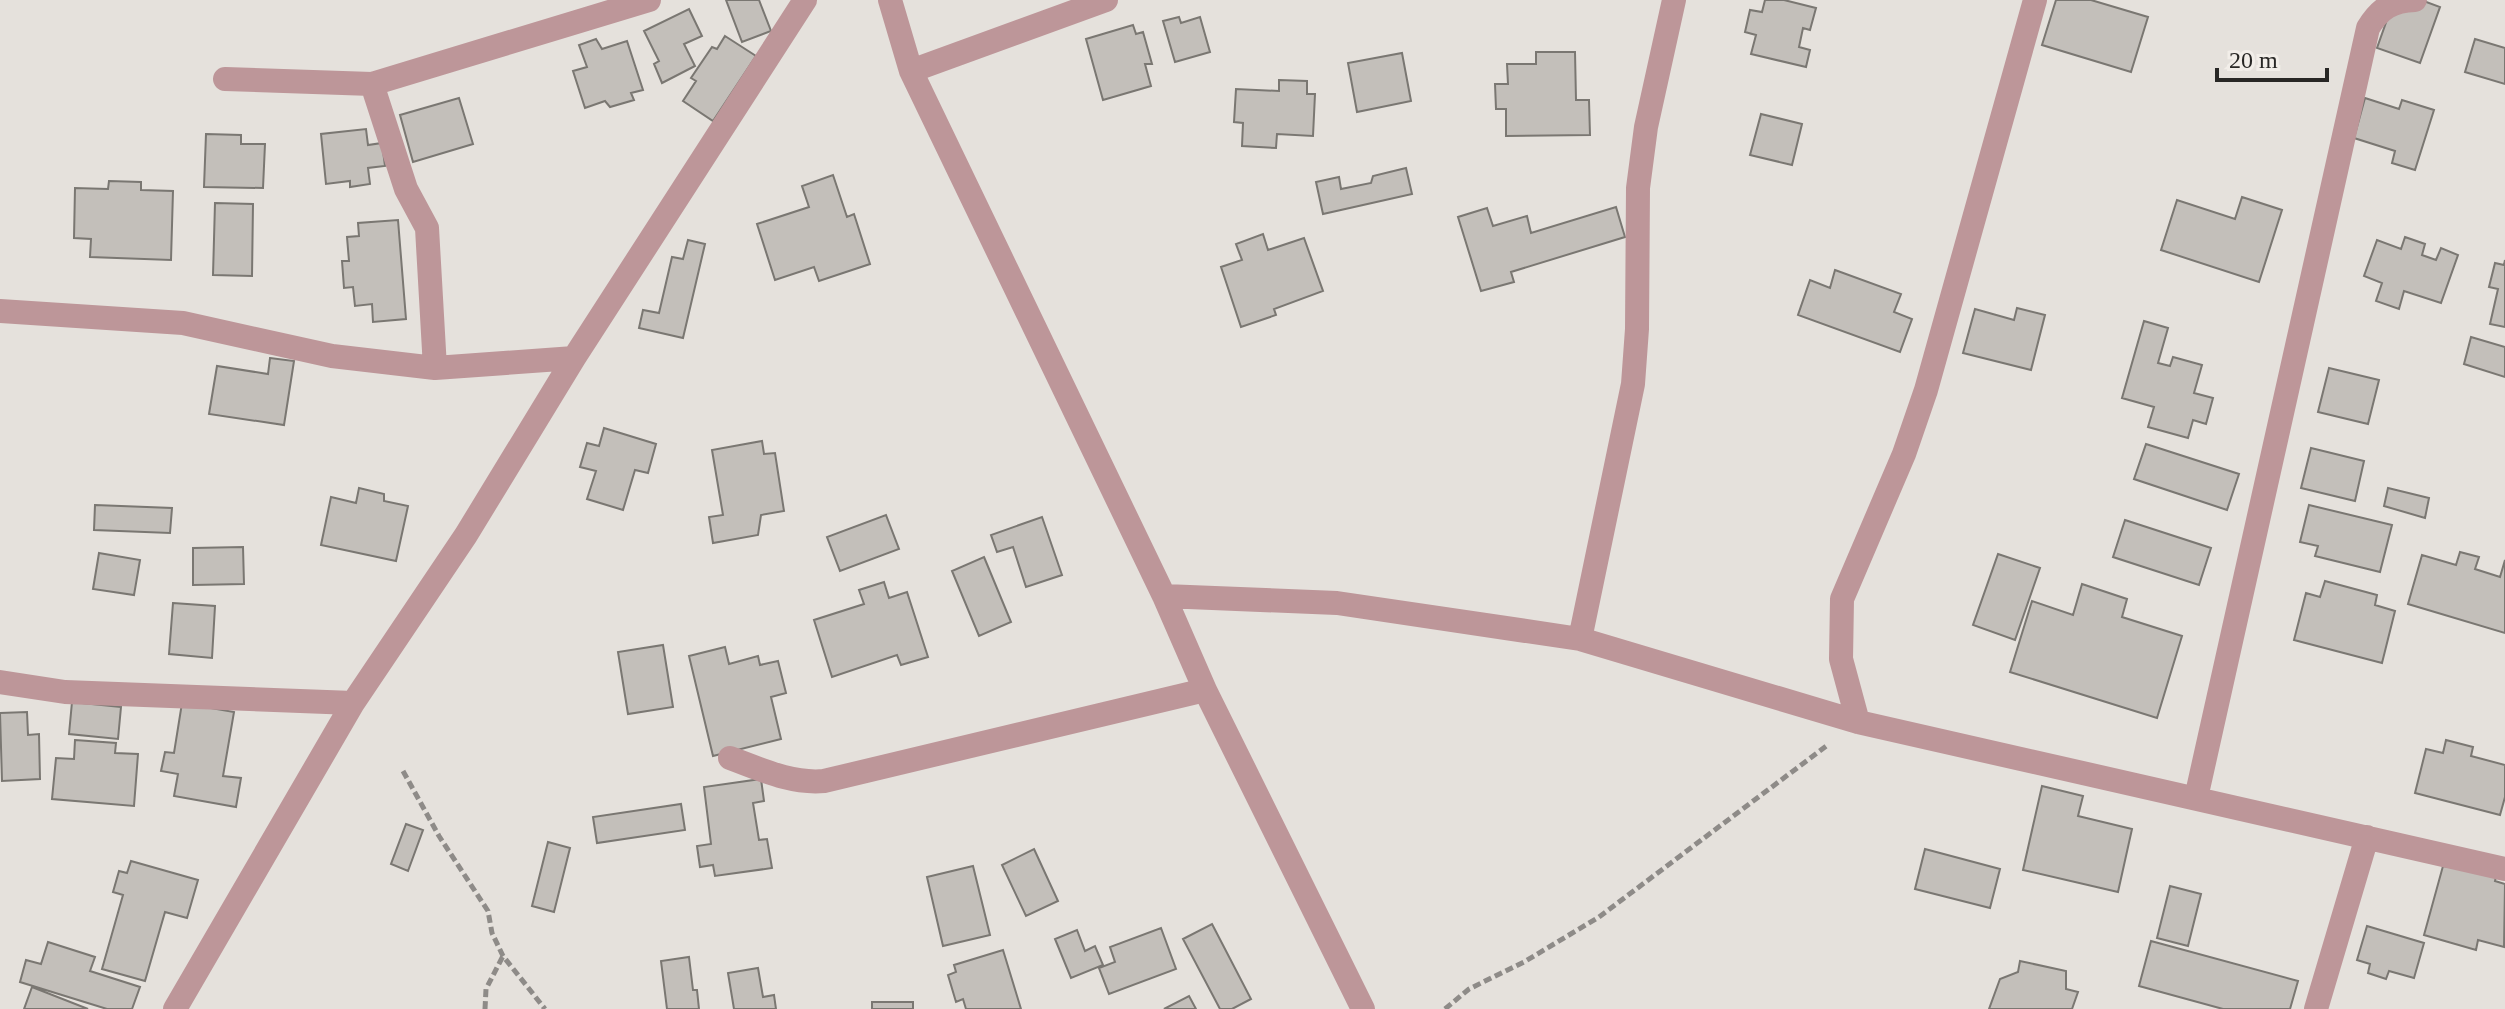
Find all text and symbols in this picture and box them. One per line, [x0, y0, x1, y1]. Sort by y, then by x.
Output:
scale bar [2217, 32, 2327, 82]
text: 20 m [2229, 47, 2278, 73]

